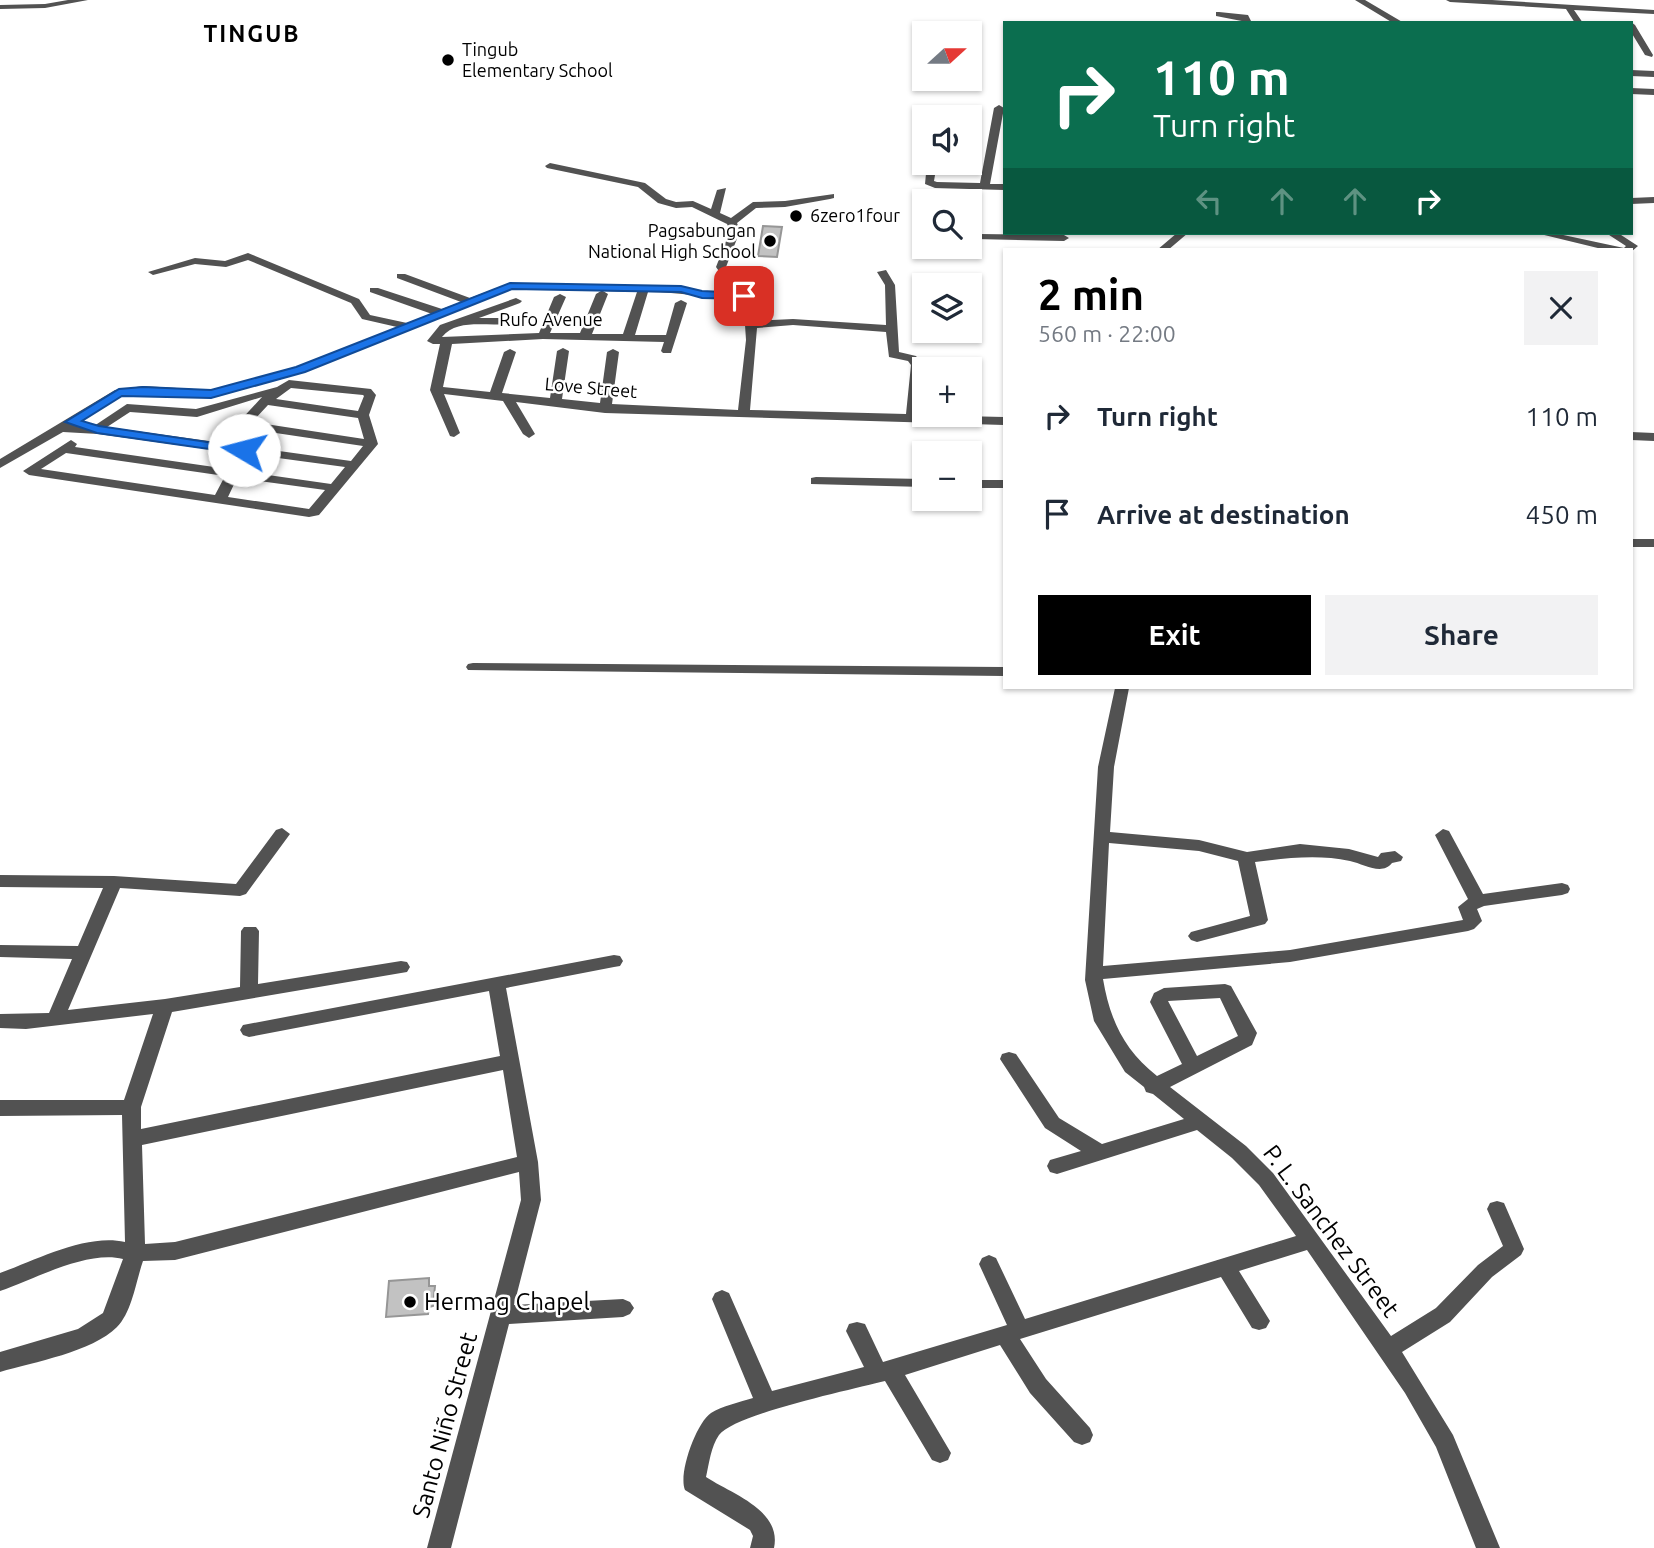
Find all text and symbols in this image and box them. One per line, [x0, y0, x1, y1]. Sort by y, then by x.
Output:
district label: TINGUB [203, 21, 301, 46]
north arrow [912, 21, 982, 91]
map controls [912, 21, 982, 511]
place label: Tingub Elementary School [462, 39, 613, 80]
icon: right [1038, 49, 1129, 140]
text: 110 m [1153, 49, 1290, 104]
marker: Tingub Elementary School [440, 52, 456, 68]
button: sound [912, 105, 982, 175]
text: Turn right [1153, 107, 1295, 143]
icon: left [1190, 182, 1228, 220]
icon: ahead [1263, 182, 1301, 220]
icon: ahead [1336, 182, 1374, 220]
icon: right [1409, 182, 1447, 220]
button: search [912, 189, 982, 259]
place label: 6zero1four [810, 205, 900, 225]
marker: 6zero1four [788, 208, 804, 224]
place label: Pagsabungan National High School [588, 220, 756, 261]
marker: Pagsabungan National High School [762, 233, 778, 249]
pin [714, 266, 774, 326]
text: 2 min [1038, 271, 1144, 318]
button: close [1524, 271, 1598, 345]
button: layers [912, 273, 982, 343]
icon: arrive [725, 277, 763, 315]
street label: Rufo Avenue [499, 309, 603, 329]
text: 560 m · 22:00 [1038, 321, 1176, 346]
button: + [912, 357, 982, 427]
street label: Love Street [544, 373, 638, 401]
icon: right [1038, 397, 1076, 435]
text: Turn right [1097, 402, 1218, 431]
text: 110 m [1526, 402, 1598, 431]
position arrow [207, 413, 281, 487]
button: − [912, 441, 982, 511]
icon: arrive [1038, 495, 1076, 533]
text: Arrive at destination [1097, 500, 1350, 529]
text: 450 m [1526, 500, 1598, 529]
button: Exit [1038, 595, 1311, 675]
button: Share [1325, 595, 1598, 675]
street label: P. L. Sanchez Street [1258, 1139, 1405, 1322]
place label: Hermag Chapel [424, 1288, 590, 1315]
marker: Hermag Chapel [402, 1294, 418, 1310]
street label: Santo Niño Street [407, 1329, 482, 1521]

